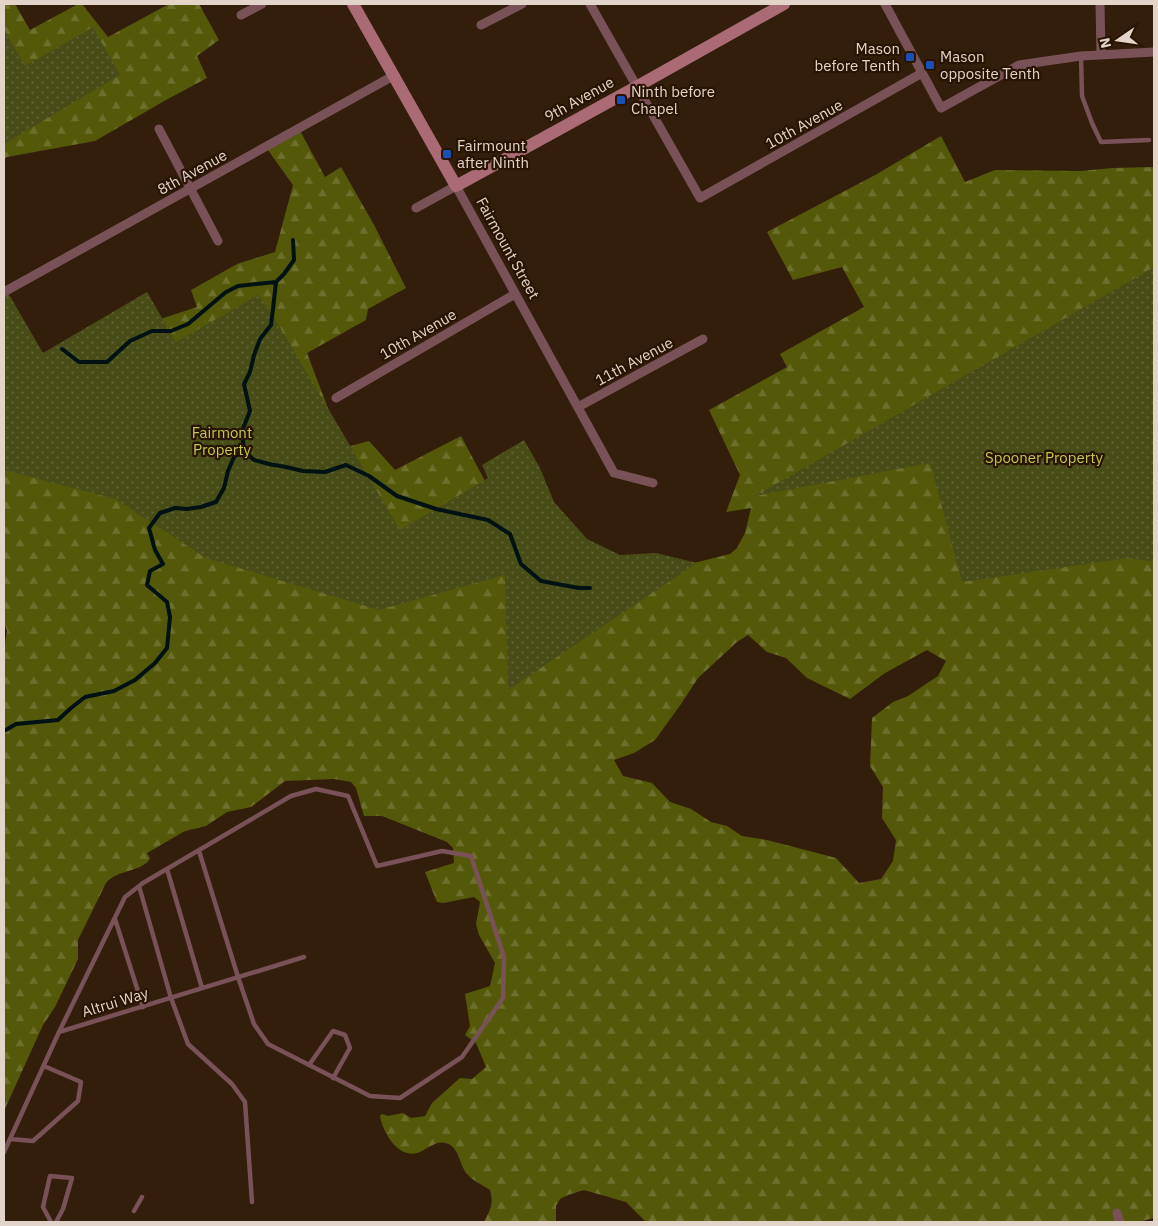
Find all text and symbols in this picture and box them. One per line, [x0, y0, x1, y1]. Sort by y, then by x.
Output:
north arrow [1093, 15, 1143, 65]
text: N [1095, 36, 1115, 50]
place label: Mason before Tenth [815, 39, 900, 75]
place label: Mason opposite Tenth [940, 47, 1040, 83]
marker: Mason before Tenth [904, 51, 916, 63]
marker: Mason opposite Tenth [924, 59, 936, 71]
street label: 9th Avenue [541, 72, 617, 126]
place label: Ninth before Chapel [631, 82, 715, 118]
marker: Ninth before Chapel [615, 94, 627, 106]
street label: 10th Avenue [762, 95, 846, 153]
place label: Fairmount after Ninth [457, 136, 529, 172]
street label: 8th Avenue [154, 145, 230, 199]
marker: Fairmount after Ninth [441, 148, 453, 160]
street label: Fairmount Street [472, 194, 544, 302]
street label: 10th Avenue [376, 304, 460, 364]
street label: 11th Avenue [592, 333, 676, 389]
park label: Fairmont Property [192, 423, 252, 459]
park label: Spooner Property [985, 448, 1104, 467]
street label: Altrui Way [79, 983, 151, 1021]

